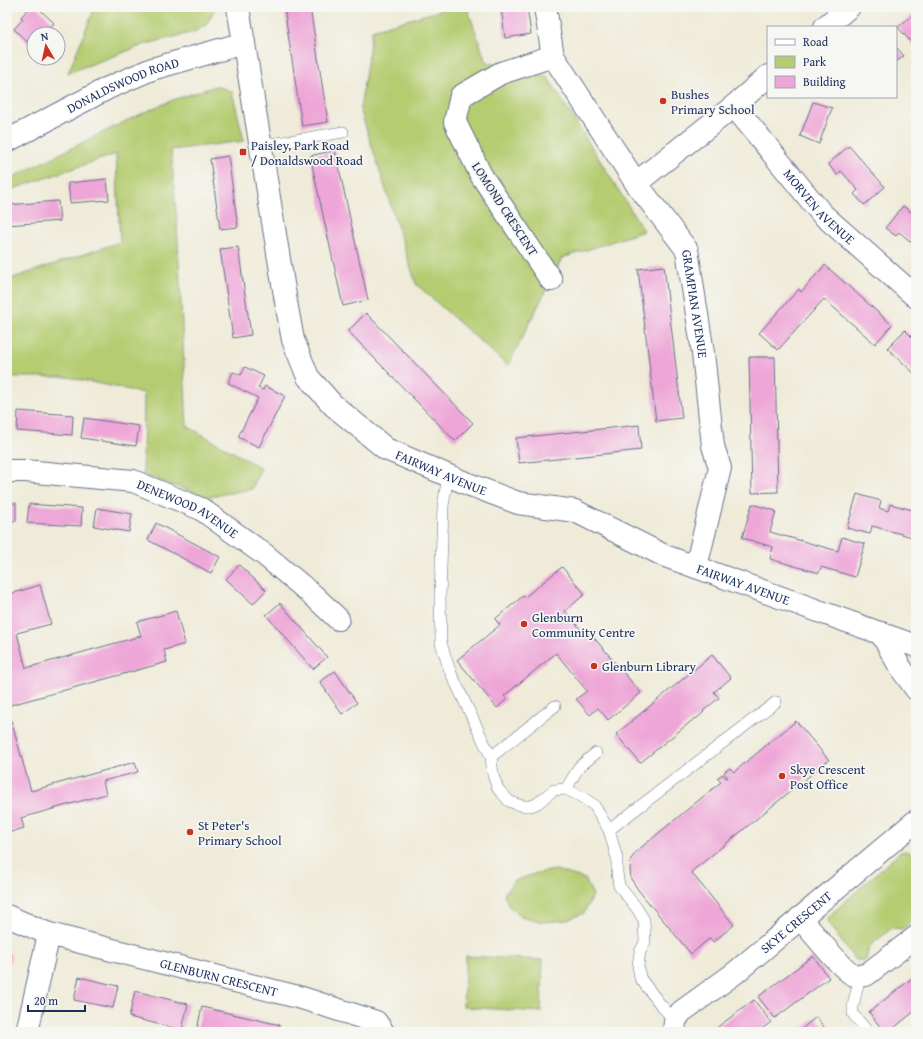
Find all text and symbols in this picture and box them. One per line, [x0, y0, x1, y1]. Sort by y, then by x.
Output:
north arrow [26, 26, 66, 66]
legend [767, 26, 897, 98]
text: N [40, 28, 50, 45]
text: Road [803, 33, 829, 50]
street label: DONALDSWOOD ROAD [63, 52, 181, 118]
text: Park [803, 53, 827, 70]
text: Building [803, 73, 846, 90]
place label: Bushes Primary School [671, 85, 755, 119]
marker: Bushes Primary School [658, 96, 668, 106]
place label: Paisley, Park Road / Donaldswood Road [251, 136, 363, 170]
marker: Paisley, Park Road / Donaldswood Road [238, 147, 248, 157]
street label: LOMOND CRESCENT [467, 158, 543, 260]
street label: MORVEN AVENUE [779, 164, 860, 249]
street label: GRAMPIAN AVENUE [678, 248, 713, 359]
street label: FAIRWAY AVENUE [393, 445, 490, 500]
street label: DENEWOOD AVENUE [134, 474, 243, 543]
street label: FAIRWAY AVENUE [694, 559, 793, 610]
place label: Glenburn Community Centre [532, 608, 635, 642]
marker: Glenburn Community Centre [519, 619, 529, 629]
place label: Glenburn Library [602, 657, 696, 676]
marker: Glenburn Library [589, 661, 599, 671]
place label: Skye Crescent Post Office [790, 760, 866, 794]
marker: Skye Crescent Post Office [777, 771, 787, 781]
place label: St Peter's Primary School [198, 816, 282, 850]
marker: St Peter's Primary School [185, 827, 195, 837]
street label: SKYE CRESCENT [756, 886, 836, 958]
street label: GLENBURN CRESCENT [158, 953, 281, 1001]
scale bar [28, 987, 85, 1013]
text: 20 m [34, 992, 58, 1009]

